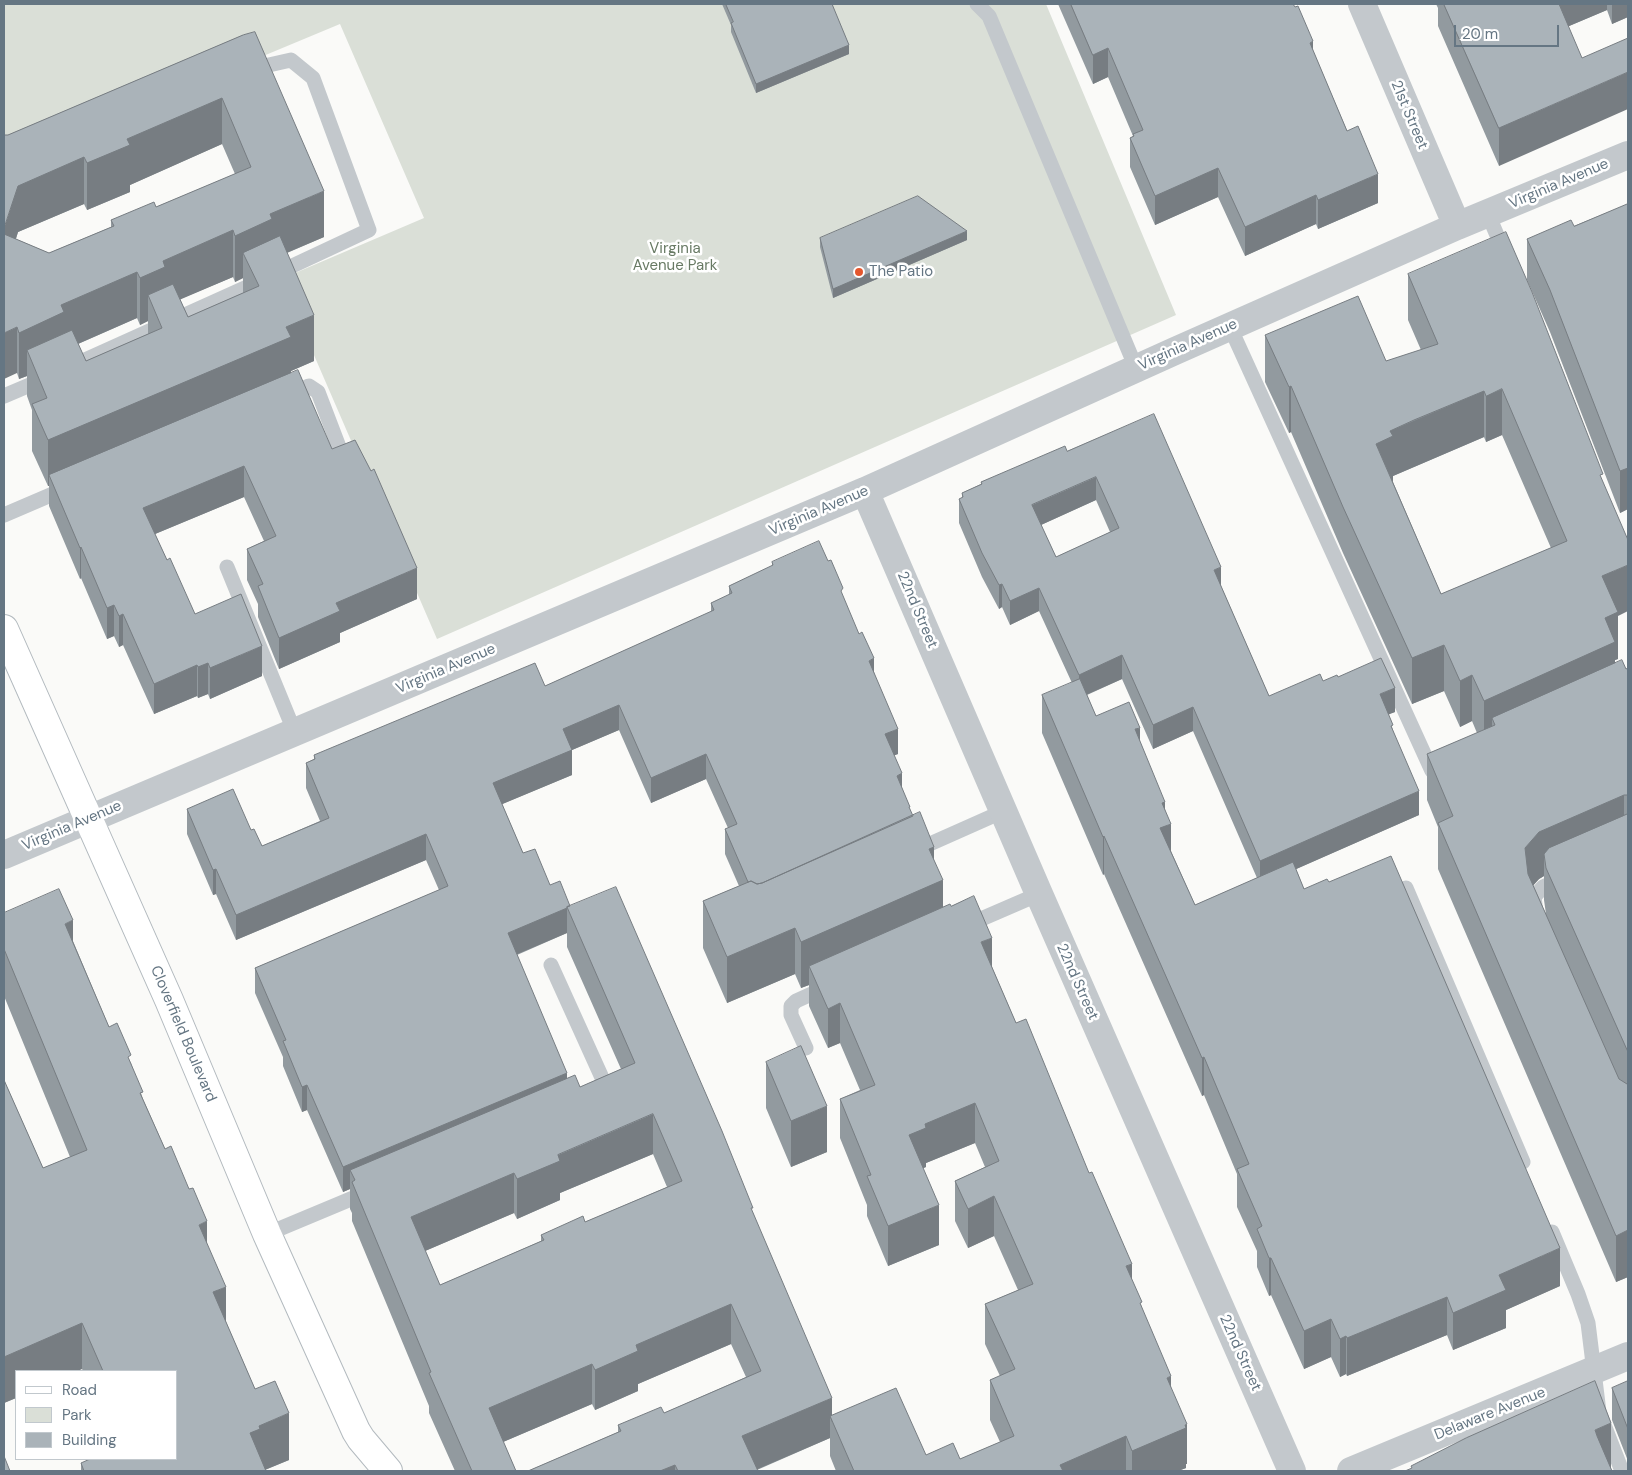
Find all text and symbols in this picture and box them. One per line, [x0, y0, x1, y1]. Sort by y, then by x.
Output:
scale bar [1457, 15, 1562, 47]
text: 20 m [1462, 24, 1498, 44]
street label: 21st Street [1386, 78, 1432, 152]
street label: Virginia Avenue [1507, 155, 1611, 213]
park label: Virginia Avenue Park [633, 240, 717, 275]
place label: The Patio [869, 263, 933, 281]
marker: The Patio [853, 266, 865, 278]
street label: Virginia Avenue [1136, 315, 1240, 375]
street label: Virginia Avenue [767, 482, 871, 540]
street label: 22nd Street [893, 569, 941, 651]
street label: Virginia Avenue [394, 640, 498, 698]
street label: Virginia Avenue [20, 797, 124, 855]
street label: 22nd Street [1052, 941, 1102, 1023]
street label: Cloverfield Boulevard [146, 963, 220, 1105]
street label: 22nd Street [1215, 1312, 1265, 1394]
legend [15, 1370, 178, 1460]
text: Road [62, 1380, 97, 1400]
street label: Delaware Avenue [1432, 1384, 1548, 1444]
text: Park [62, 1405, 92, 1425]
text: Building [62, 1430, 117, 1450]

